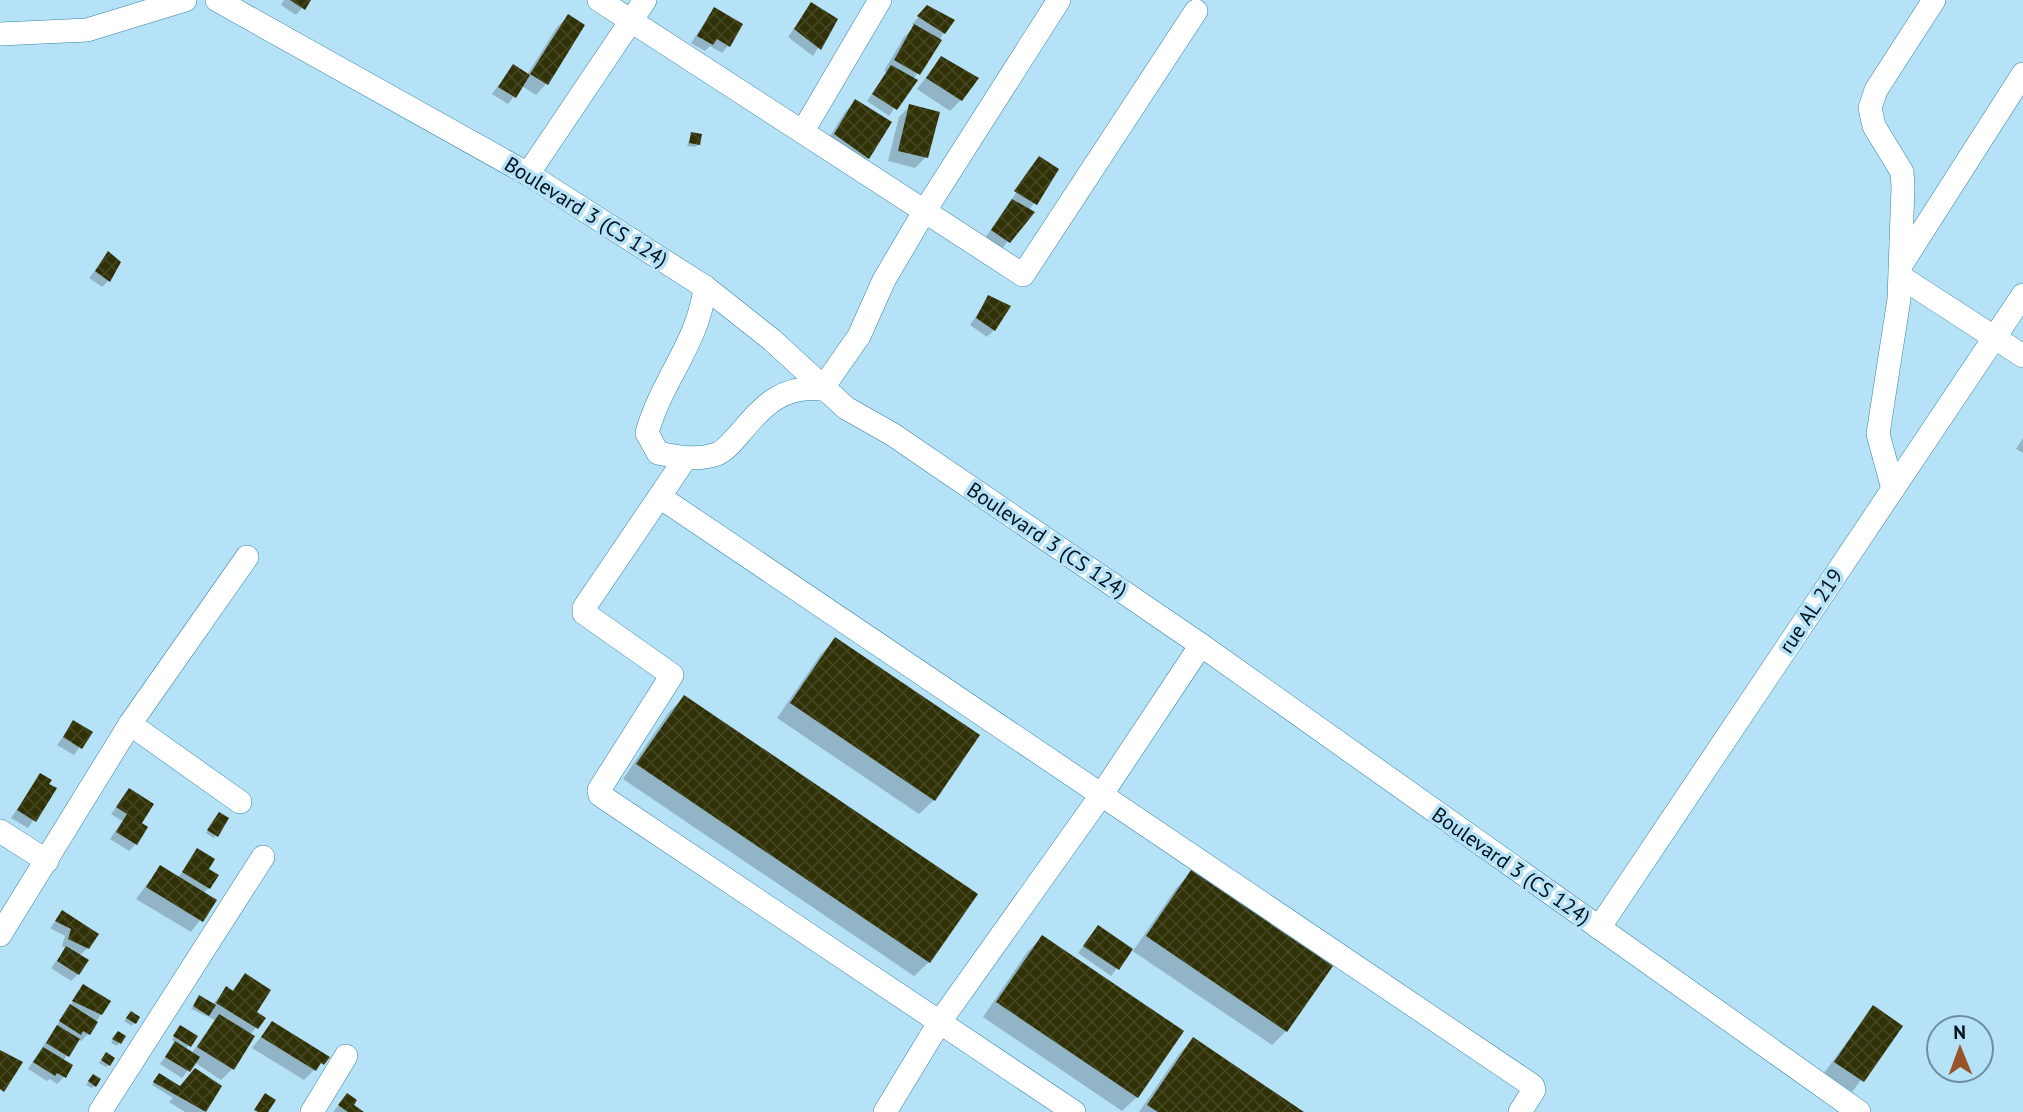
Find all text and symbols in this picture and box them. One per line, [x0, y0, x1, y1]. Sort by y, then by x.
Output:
street label: Boulevard 3 (CS 124) [500, 150, 673, 273]
street label: Boulevard 3 (CS 124) [962, 476, 1133, 603]
street label: rue AL 219 [1772, 563, 1849, 658]
street label: Boulevard 3 (CS 124) [1427, 801, 1596, 930]
north arrow [1925, 1014, 1995, 1084]
text: N [1953, 1020, 1966, 1044]

